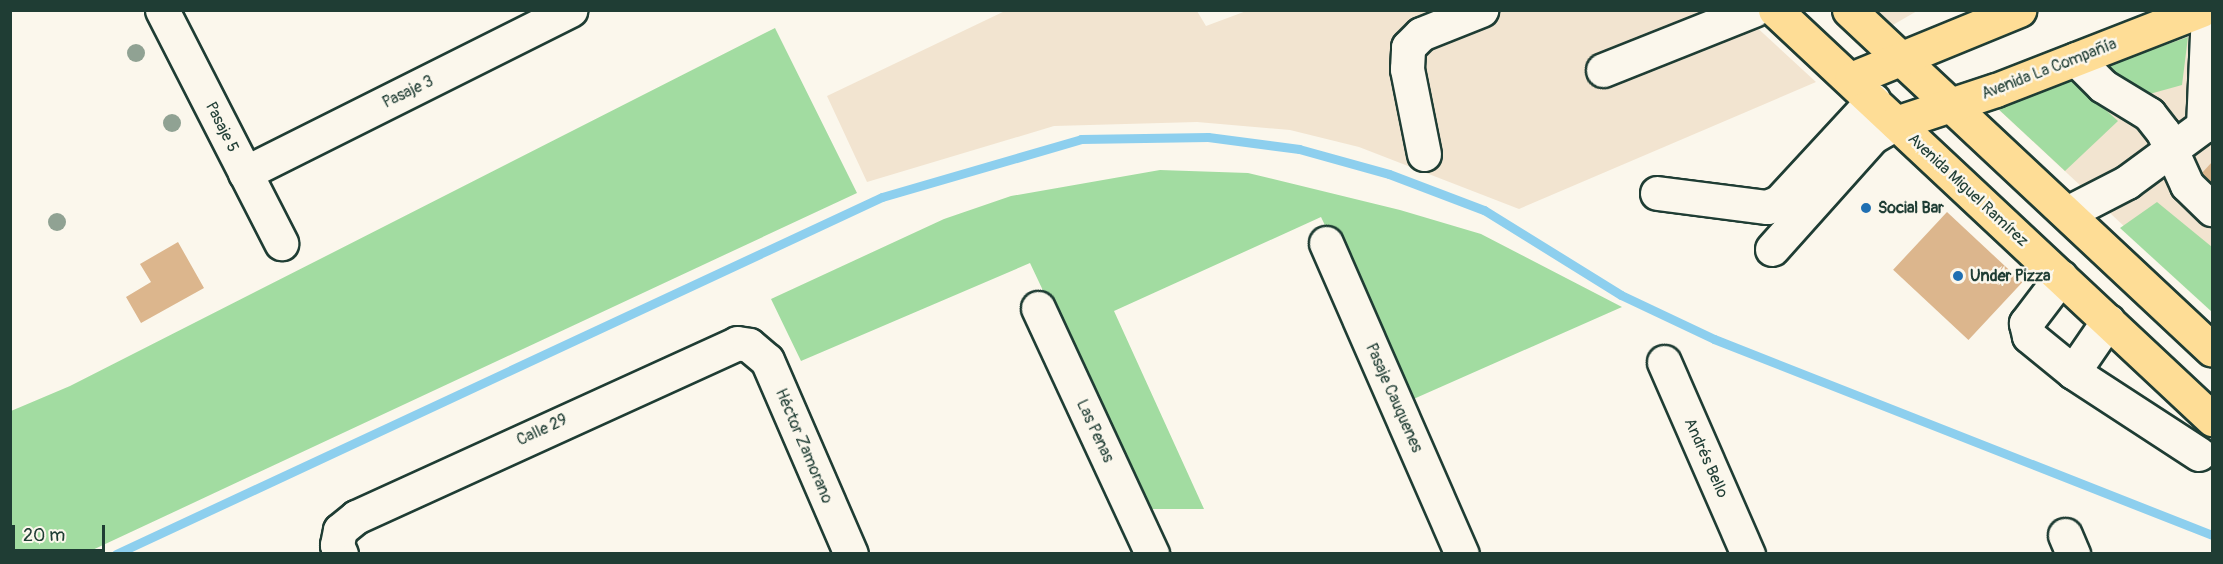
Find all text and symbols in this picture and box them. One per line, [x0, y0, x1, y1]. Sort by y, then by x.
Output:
street label: Avenida La Compañía [1979, 34, 2119, 104]
street label: Pasaje 3 [379, 71, 437, 113]
street label: Pasaje 5 [201, 99, 243, 155]
street label: Avenida Miguel Ramírez [1904, 129, 2032, 251]
place label: Social Bar [1878, 198, 1944, 218]
marker: Social Bar [1859, 201, 1873, 215]
place label: Under Pizza [1970, 266, 2051, 286]
marker: Under Pizza [1951, 269, 1965, 283]
street label: Pasaje Cauquenes [1361, 340, 1427, 456]
street label: Héctor Zamorano [771, 386, 837, 506]
street label: Las Penas [1072, 397, 1118, 465]
street label: Calle 29 [514, 410, 570, 450]
street label: Andrés Bello [1680, 415, 1732, 501]
scale bar [15, 513, 108, 551]
text: 20 m [23, 524, 65, 547]

